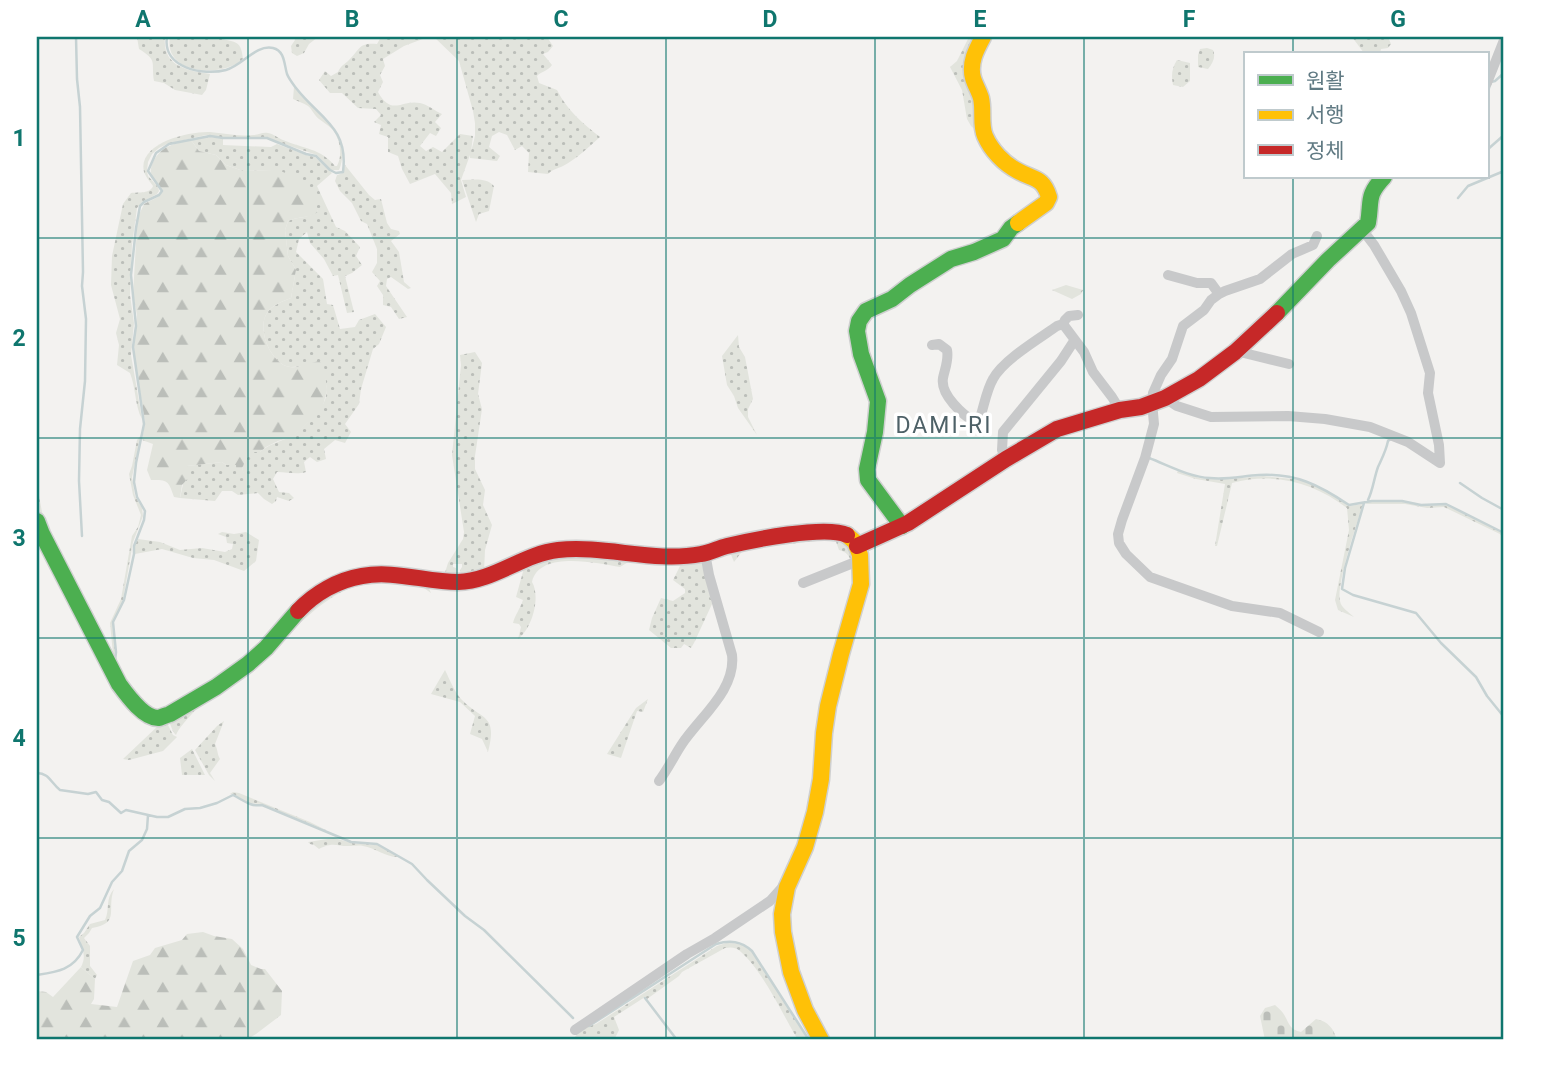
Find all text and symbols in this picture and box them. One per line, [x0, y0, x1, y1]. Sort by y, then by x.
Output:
text: A [135, 6, 151, 33]
text: B [345, 6, 359, 33]
text: C [553, 6, 569, 33]
text: D [763, 6, 777, 33]
text: E [974, 6, 987, 33]
text: F [1183, 6, 1196, 33]
text: G [1390, 6, 1406, 33]
legend [1244, 52, 1488, 178]
text: 원활 [1306, 69, 1345, 93]
text: 서행 [1306, 103, 1345, 127]
text: 1 [12, 125, 26, 152]
text: 정체 [1306, 139, 1345, 163]
text: 2 [12, 325, 26, 352]
district label: DAMI-RI [896, 412, 992, 439]
text: 3 [12, 525, 26, 552]
text: 4 [12, 725, 26, 752]
text: 5 [12, 925, 26, 952]

